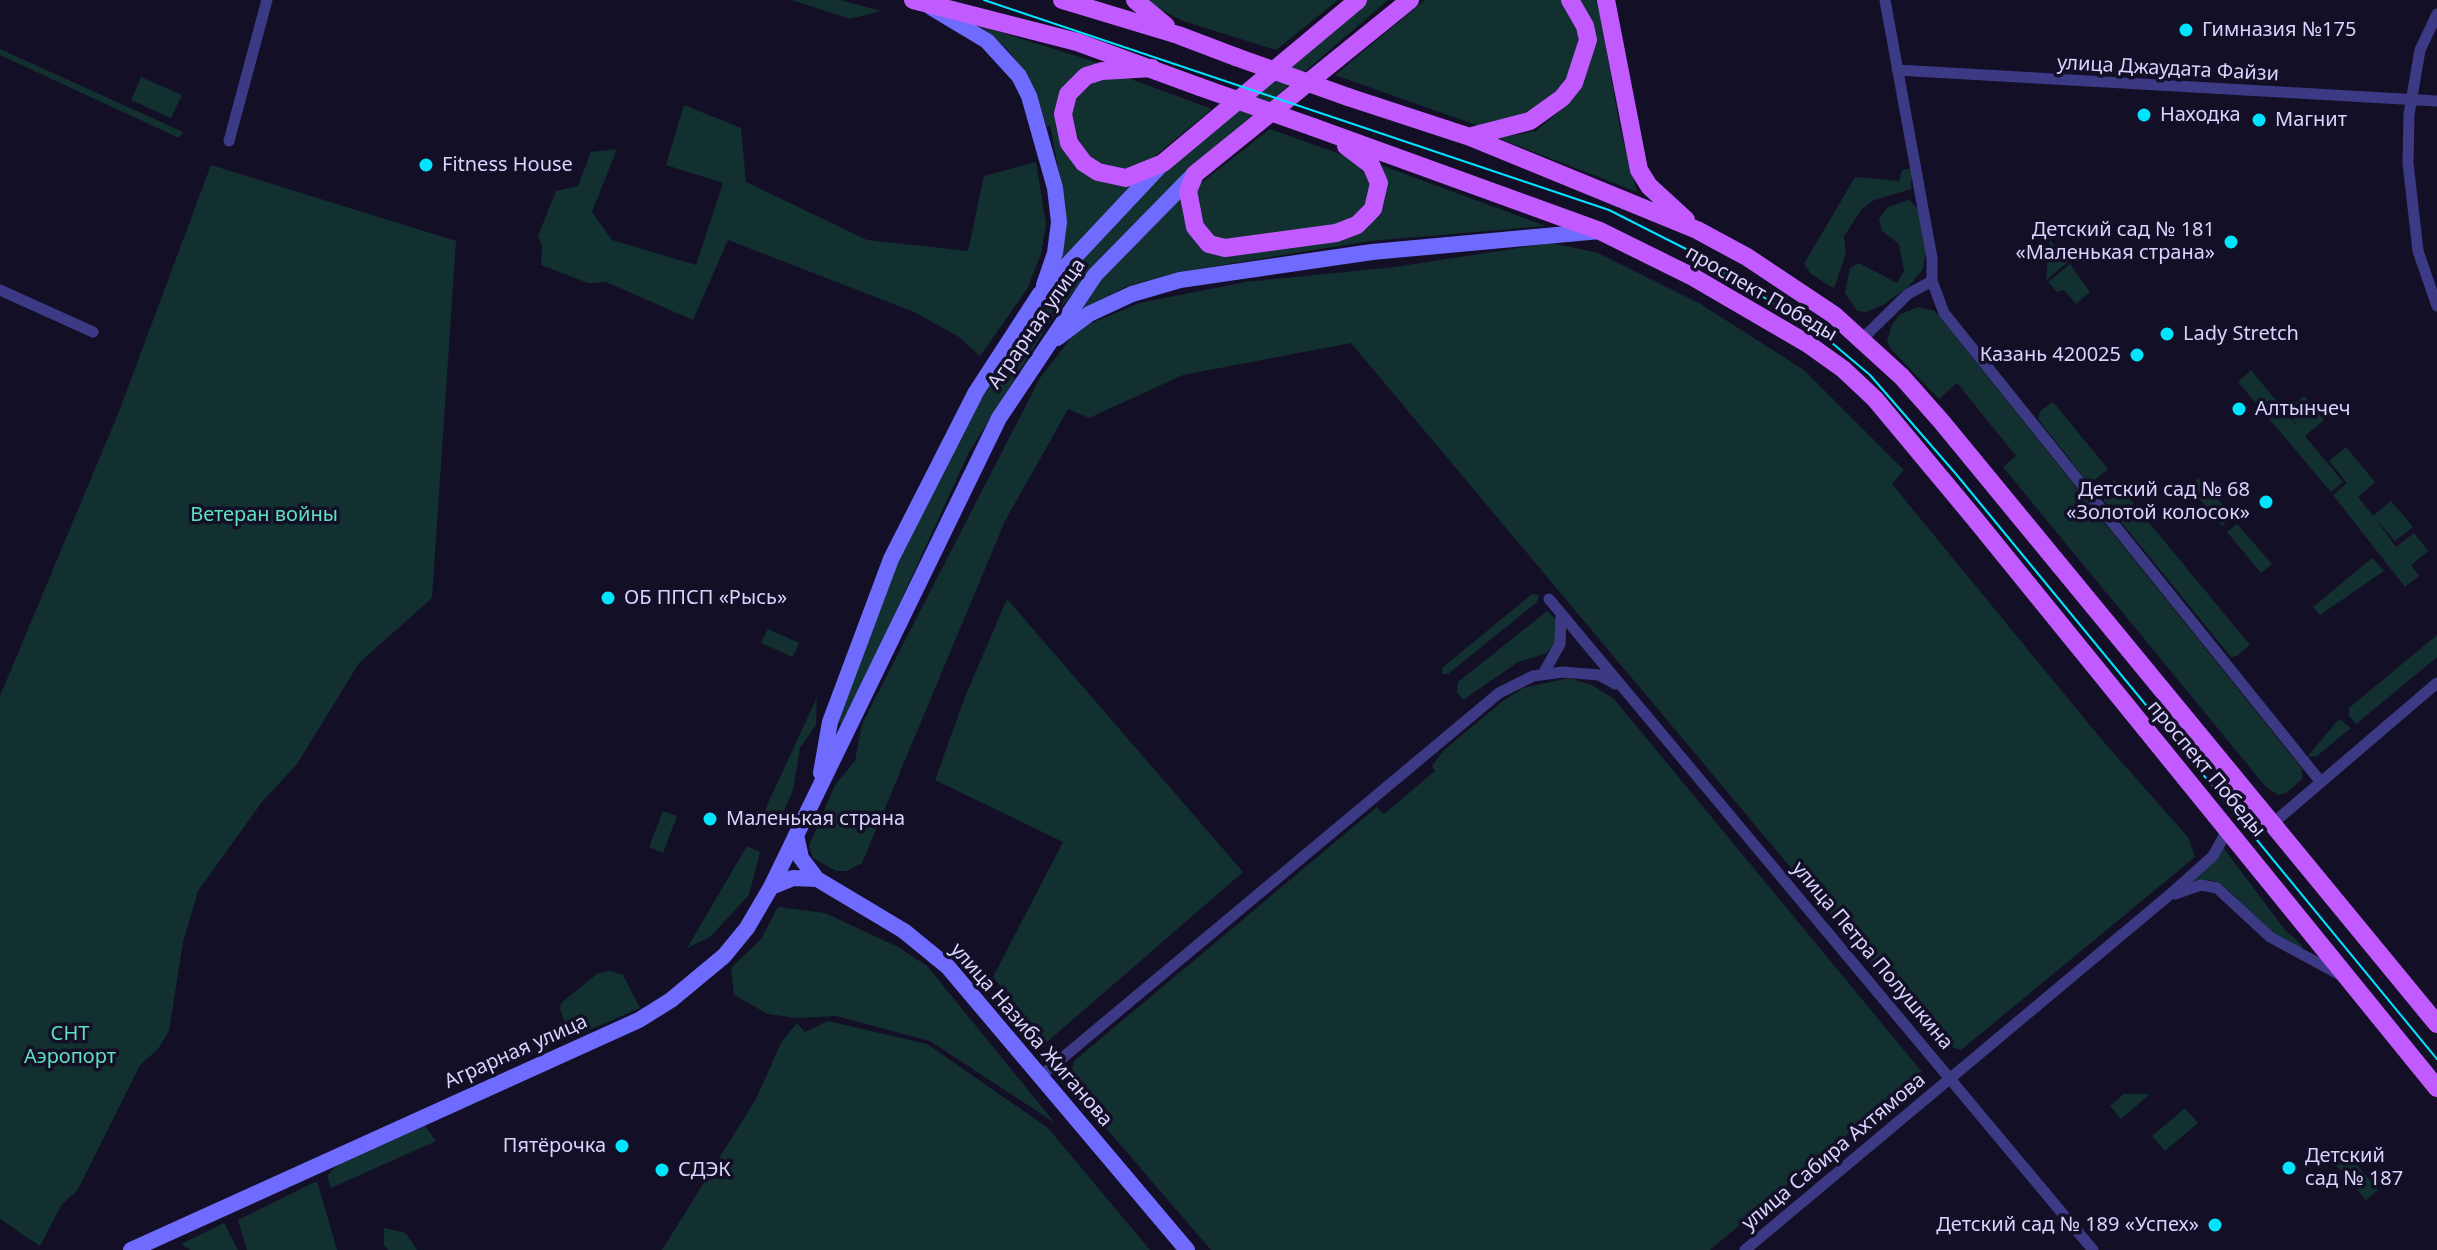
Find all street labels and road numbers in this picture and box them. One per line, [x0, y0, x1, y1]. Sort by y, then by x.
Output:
street label: улица Джаудата Файзи [2056, 51, 2280, 87]
street label: проспект Победы [1681, 241, 1841, 347]
street label: Аграрная улица [983, 254, 1091, 394]
street label: проспект Победы [2142, 696, 2270, 842]
street label: улица Петра Полушкина [1786, 857, 1958, 1055]
street label: улица Назиба Жиганова [945, 938, 1117, 1132]
street label: Аграрная улица [441, 1010, 591, 1094]
street label: улица Сабира Ахтямова [1737, 1068, 1931, 1236]

